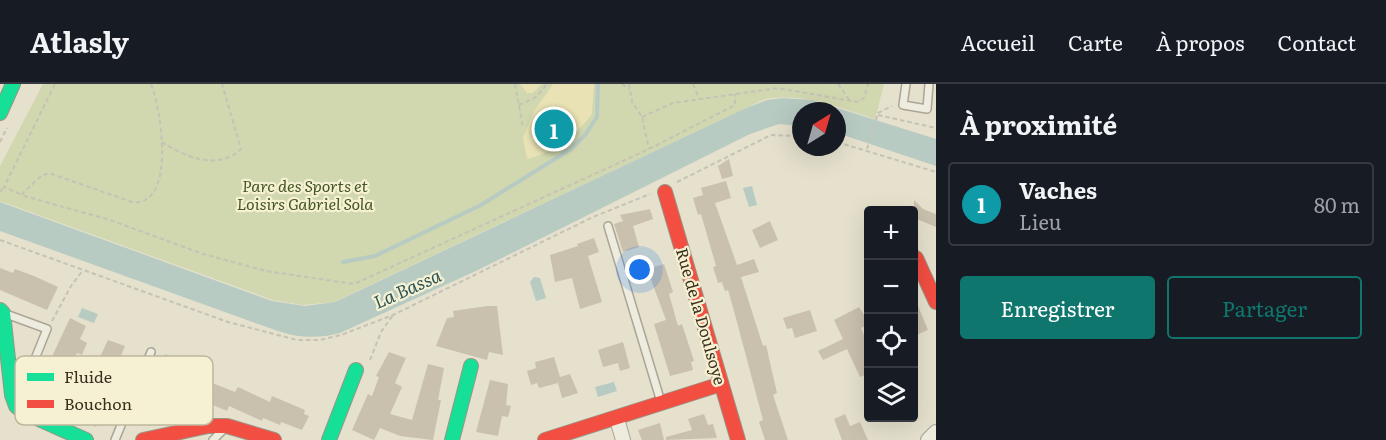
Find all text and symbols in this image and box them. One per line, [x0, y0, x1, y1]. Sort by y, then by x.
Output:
text: Atlasly [30, 20, 129, 62]
text: Accueil [961, 26, 1035, 57]
text: Carte [1068, 26, 1123, 57]
text: À propos [1156, 26, 1245, 57]
text: Contact [1278, 26, 1356, 57]
north arrow [792, 102, 846, 156]
text: À proximité [960, 104, 1117, 143]
pin: 1 [534, 106, 574, 152]
park label: Parc des Sports et Loisirs Gabriel Sola [237, 173, 374, 215]
text: Vaches [1019, 173, 1097, 206]
text: 1 [977, 189, 986, 219]
text: 80 m [1314, 189, 1360, 219]
map controls [864, 206, 918, 422]
button: + [864, 206, 918, 260]
text: Lieu [1019, 206, 1061, 236]
street label: Rue de la Doulsoye [671, 245, 733, 387]
your location [625, 255, 654, 284]
button: − [864, 260, 918, 314]
water label: La Bassa [369, 261, 446, 315]
button: Enregistrer [960, 276, 1155, 339]
button: Partager [1167, 276, 1362, 339]
button: locate [864, 314, 918, 368]
legend [15, 356, 213, 425]
text: Fluide [64, 364, 112, 388]
button: layers [864, 368, 918, 422]
text: Bouchon [64, 391, 133, 415]

